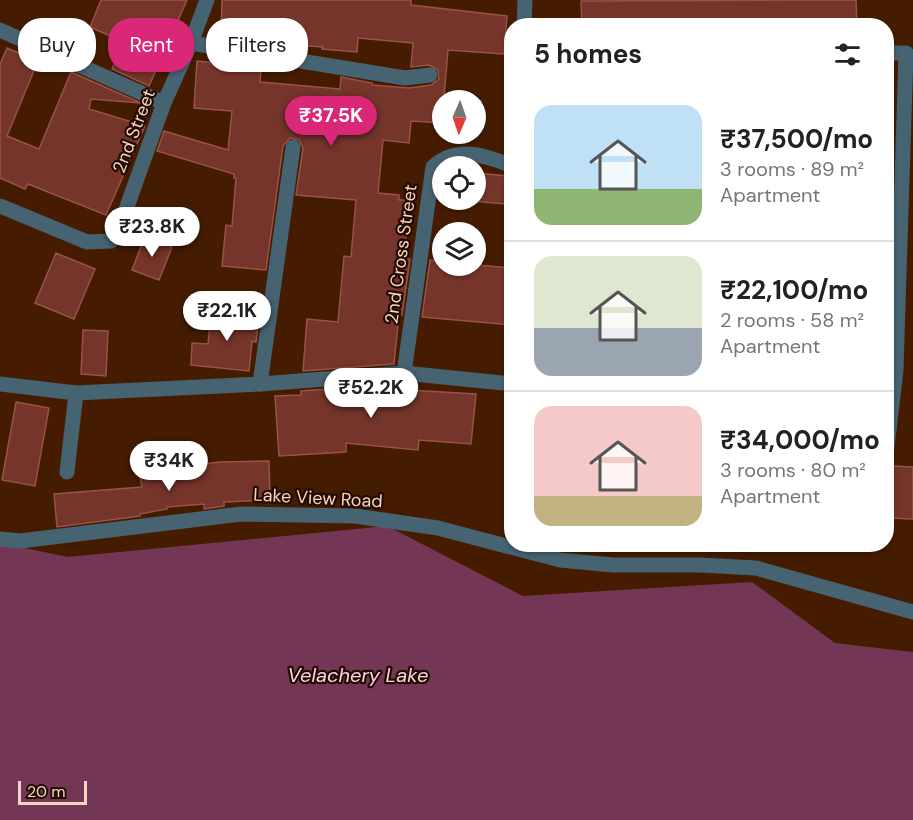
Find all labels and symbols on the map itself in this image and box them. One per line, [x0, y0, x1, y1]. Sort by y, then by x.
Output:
street label: 2nd Street [107, 86, 161, 176]
north arrow [432, 90, 486, 144]
pin: ₹37.5K [282, 96, 380, 147]
street label: 2nd Cross Street [379, 183, 423, 325]
pin: ₹23.8K [103, 207, 201, 258]
pin: ₹22.1K [178, 291, 276, 342]
pin: ₹52.2K [322, 368, 420, 419]
pin: ₹34K [133, 441, 205, 492]
street label: Lake View Road [253, 483, 383, 513]
water label: Velachery Lake [288, 662, 428, 688]
scale bar [18, 778, 87, 806]

